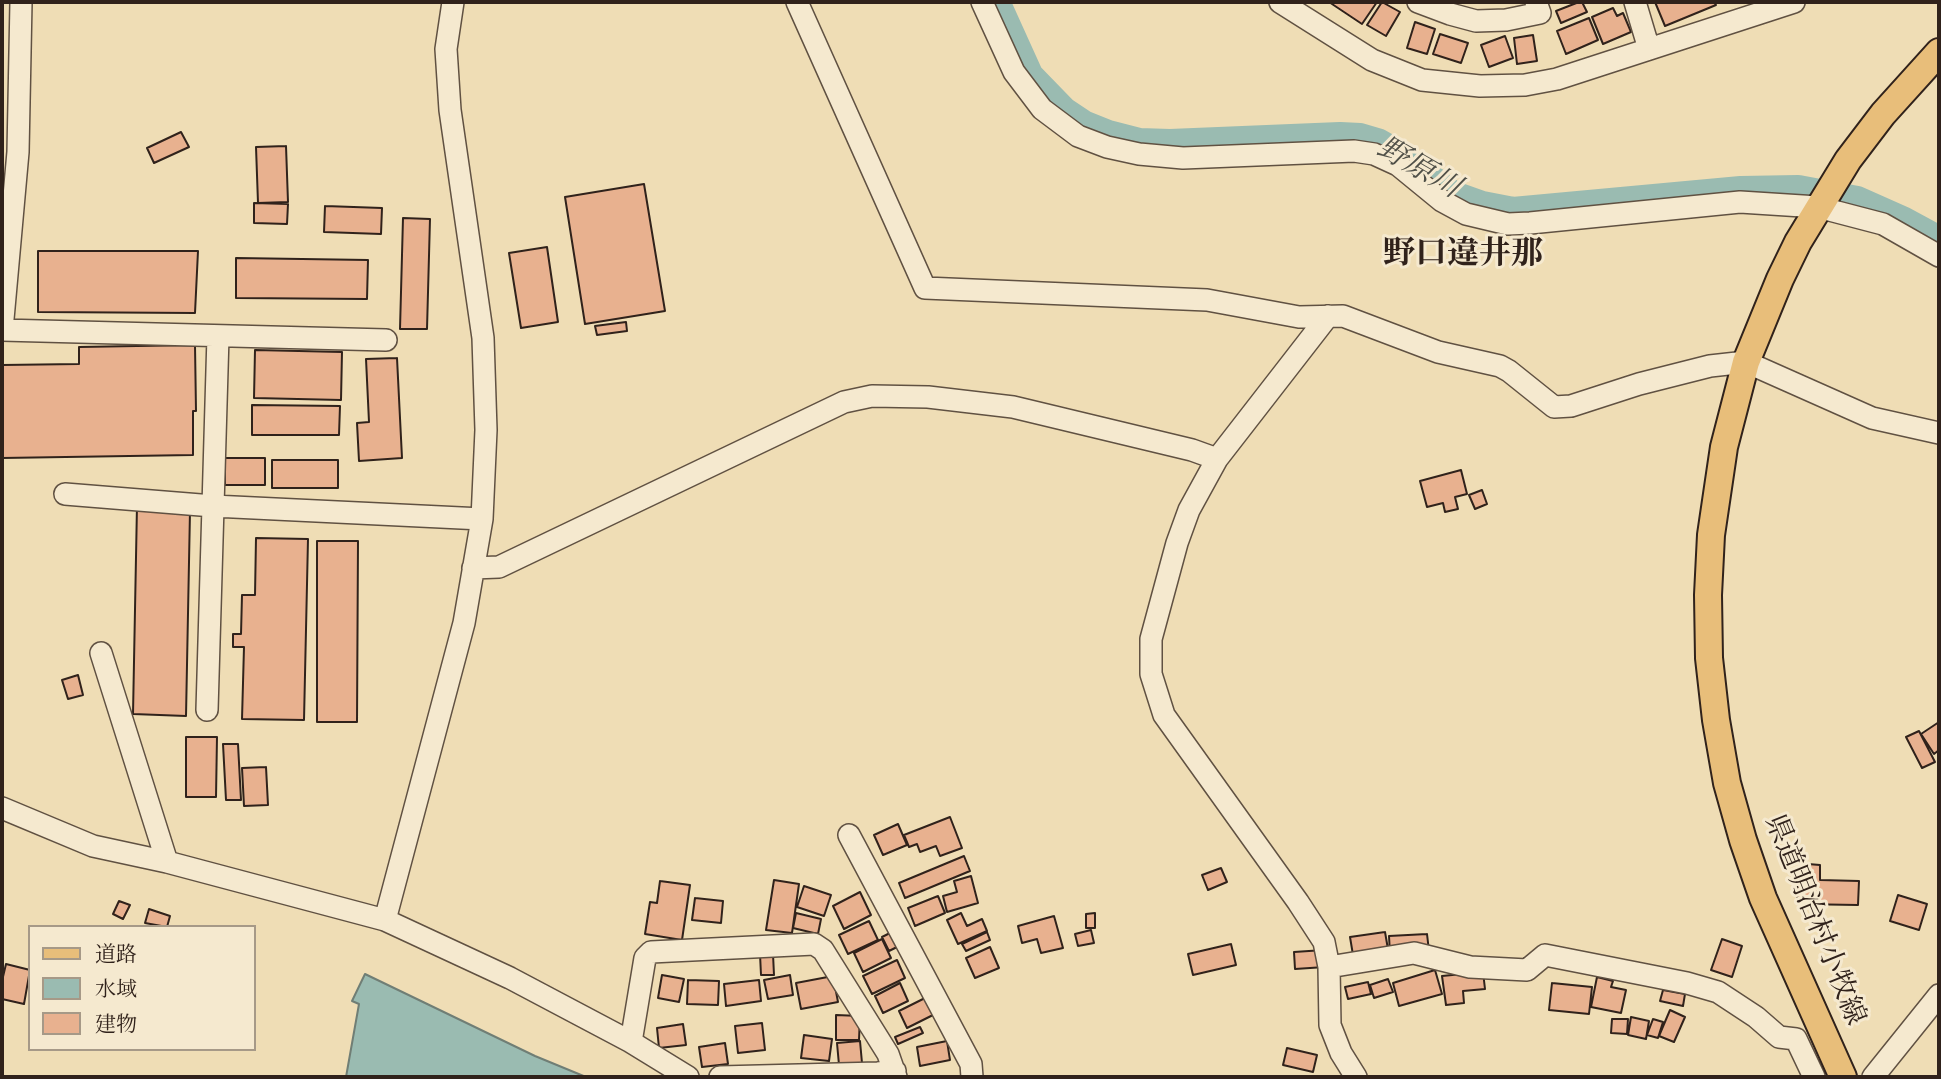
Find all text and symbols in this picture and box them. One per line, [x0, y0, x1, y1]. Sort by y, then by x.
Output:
water label: 野原川 [1369, 133, 1465, 209]
district label: 野口違井那 [1383, 239, 1543, 277]
street label: 県道明治村小牧線 [1754, 811, 1870, 1031]
legend [28, 925, 256, 1051]
text: 道路 [95, 941, 137, 971]
text: 水域 [95, 976, 137, 1006]
text: 建物 [95, 1011, 137, 1041]

